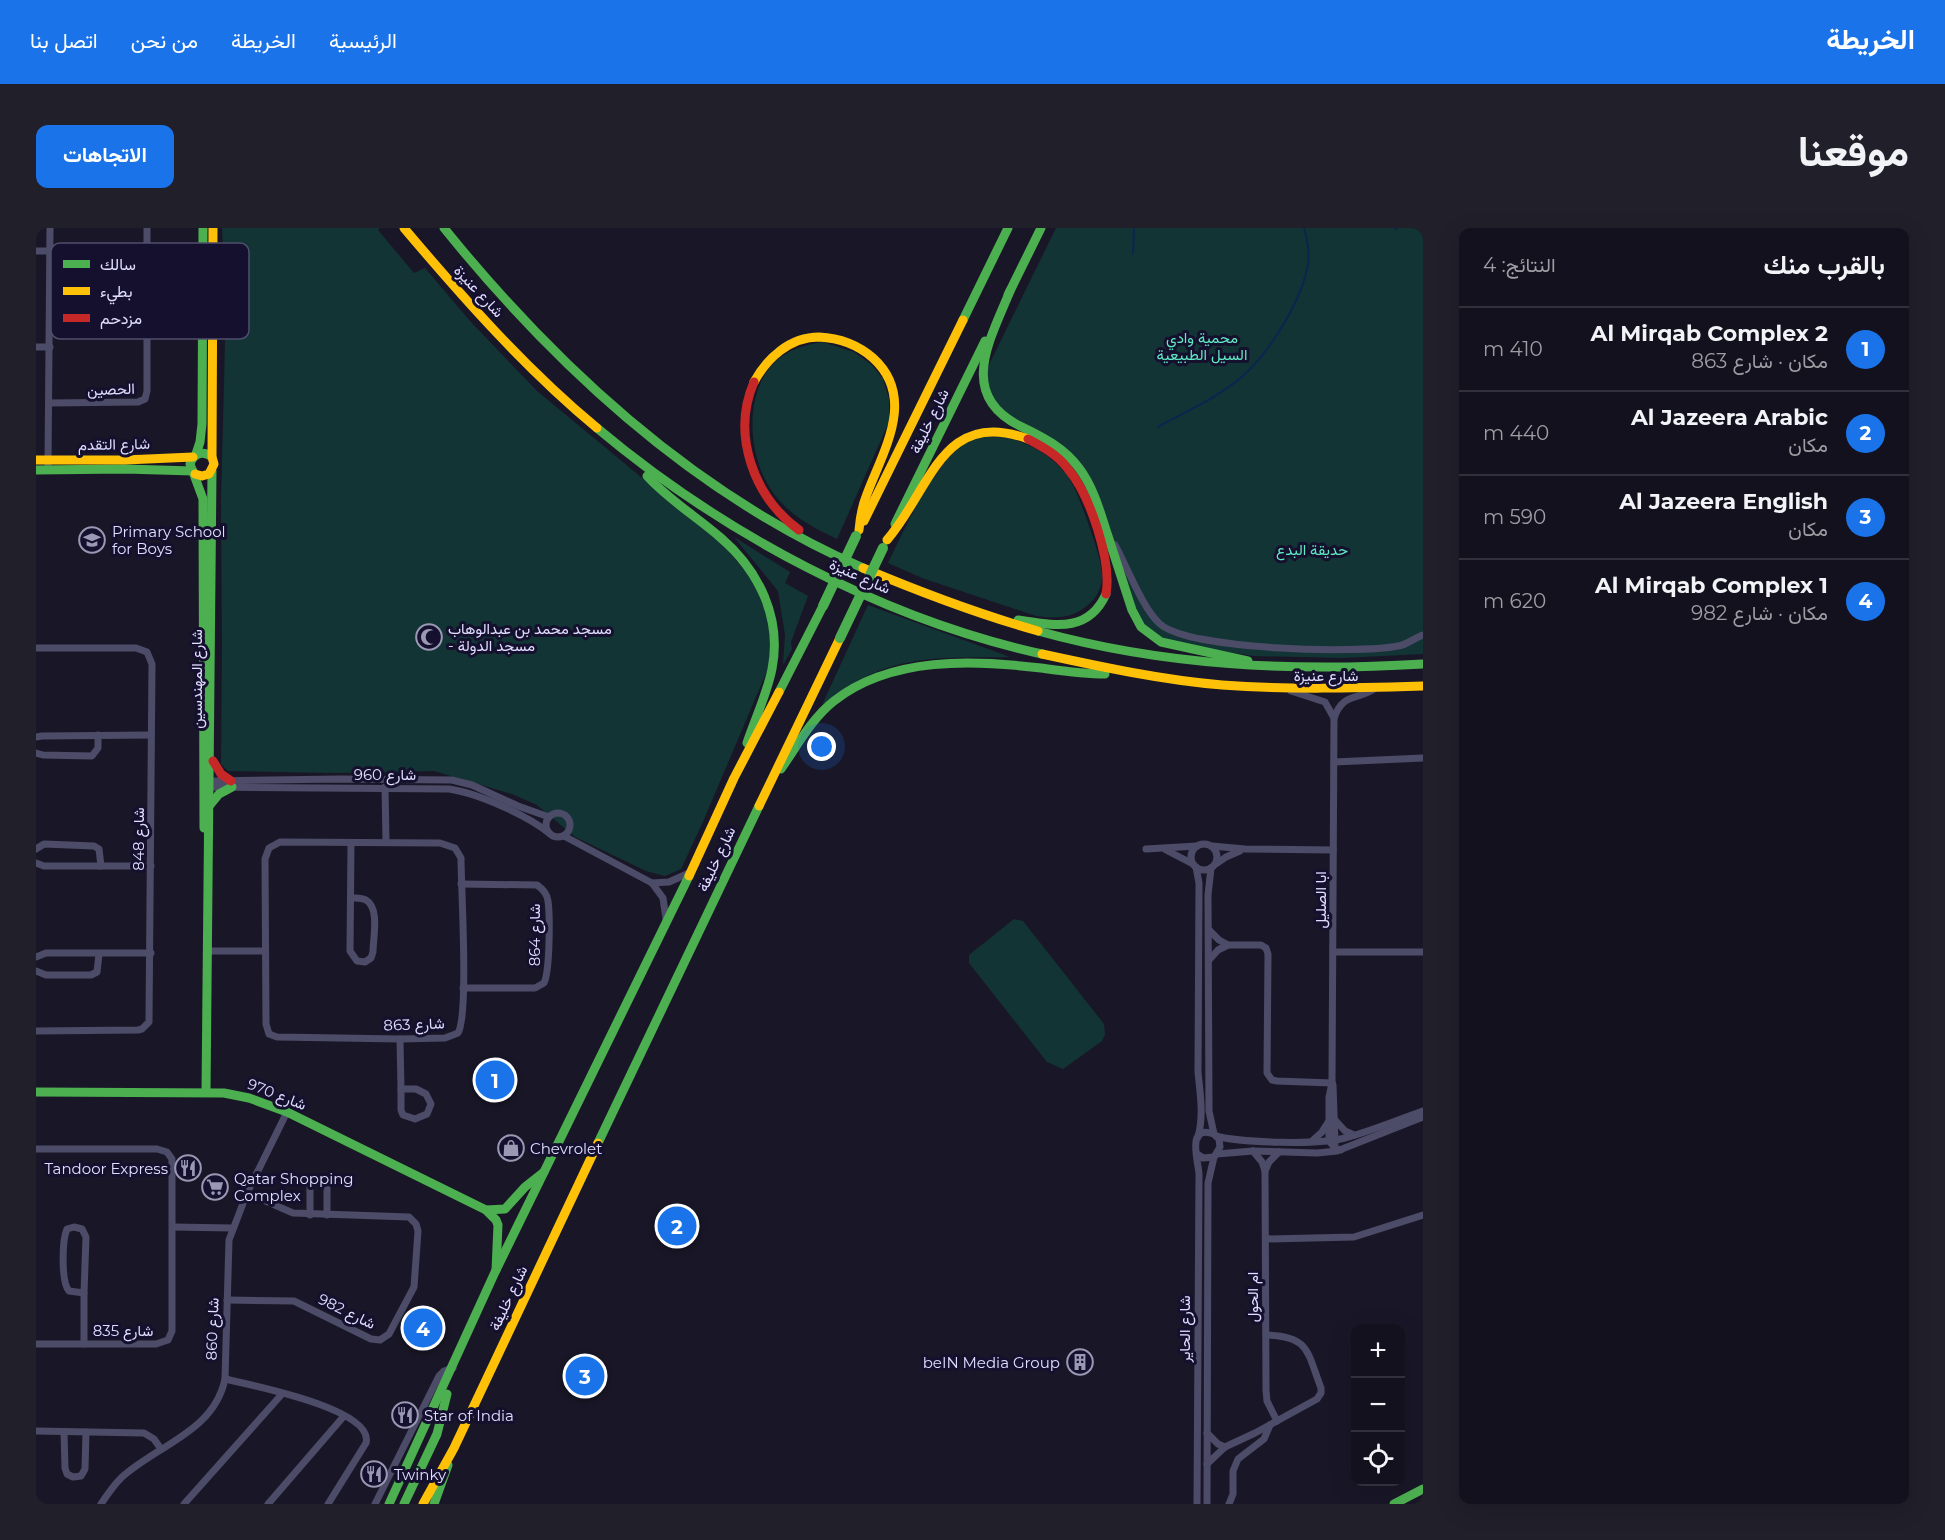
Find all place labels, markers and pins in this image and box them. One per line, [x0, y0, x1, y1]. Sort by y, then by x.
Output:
place label: Primary School for Boys [112, 522, 226, 558]
school or university icon: Primary School for Boys [77, 525, 107, 555]
place label: مسجد محمد بن عبدالوهاب - مسجد الدولة [448, 619, 612, 655]
mosque icon: مسجد محمد بن عبدالوهاب - مسجد الدولة [414, 622, 444, 652]
pin: 1 [476, 1058, 514, 1102]
shop icon: Chevrolet [496, 1133, 526, 1163]
place label: Chevrolet [530, 1139, 602, 1158]
restaurant icon: Tandoor Express [173, 1153, 203, 1183]
place label: Tandoor Express [44, 1159, 168, 1178]
place label: Qatar Shopping Complex [234, 1169, 354, 1205]
supermarket icon: Qatar Shopping Complex [200, 1172, 230, 1202]
pin: 2 [658, 1204, 696, 1248]
pin: 4 [404, 1306, 442, 1350]
building icon: beIN Media Group [1065, 1347, 1095, 1377]
place label: beIN Media Group [923, 1353, 1060, 1372]
pin: 3 [566, 1354, 604, 1398]
restaurant icon: Star of India [390, 1400, 420, 1430]
place label: Star of India [424, 1406, 514, 1425]
restaurant icon: Twinky [359, 1459, 389, 1489]
place label: Twinky [394, 1465, 447, 1484]

